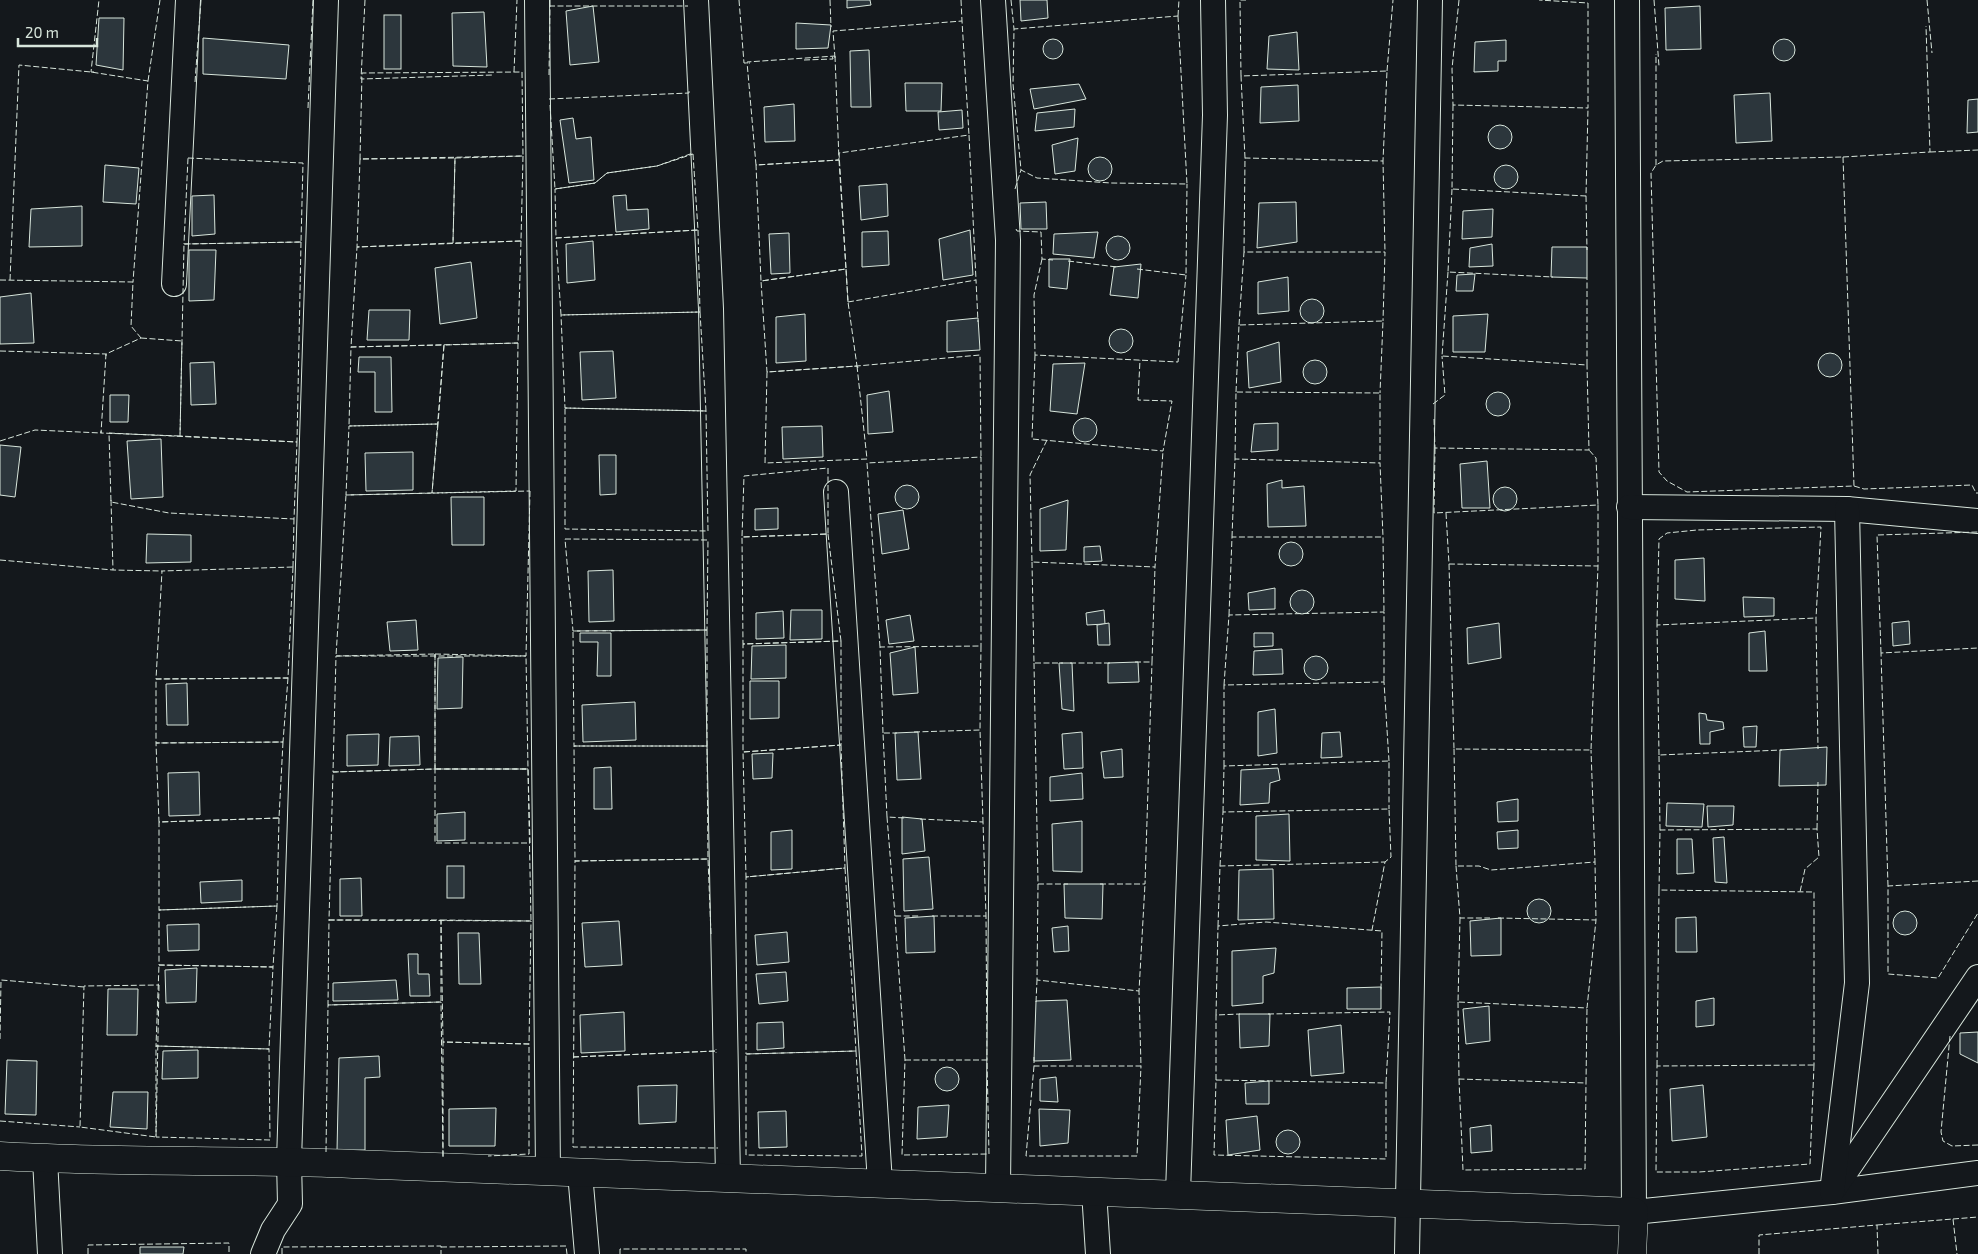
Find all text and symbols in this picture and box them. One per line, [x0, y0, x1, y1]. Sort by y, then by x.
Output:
scale bar [18, 15, 96, 47]
text: 20 m [25, 23, 59, 41]

